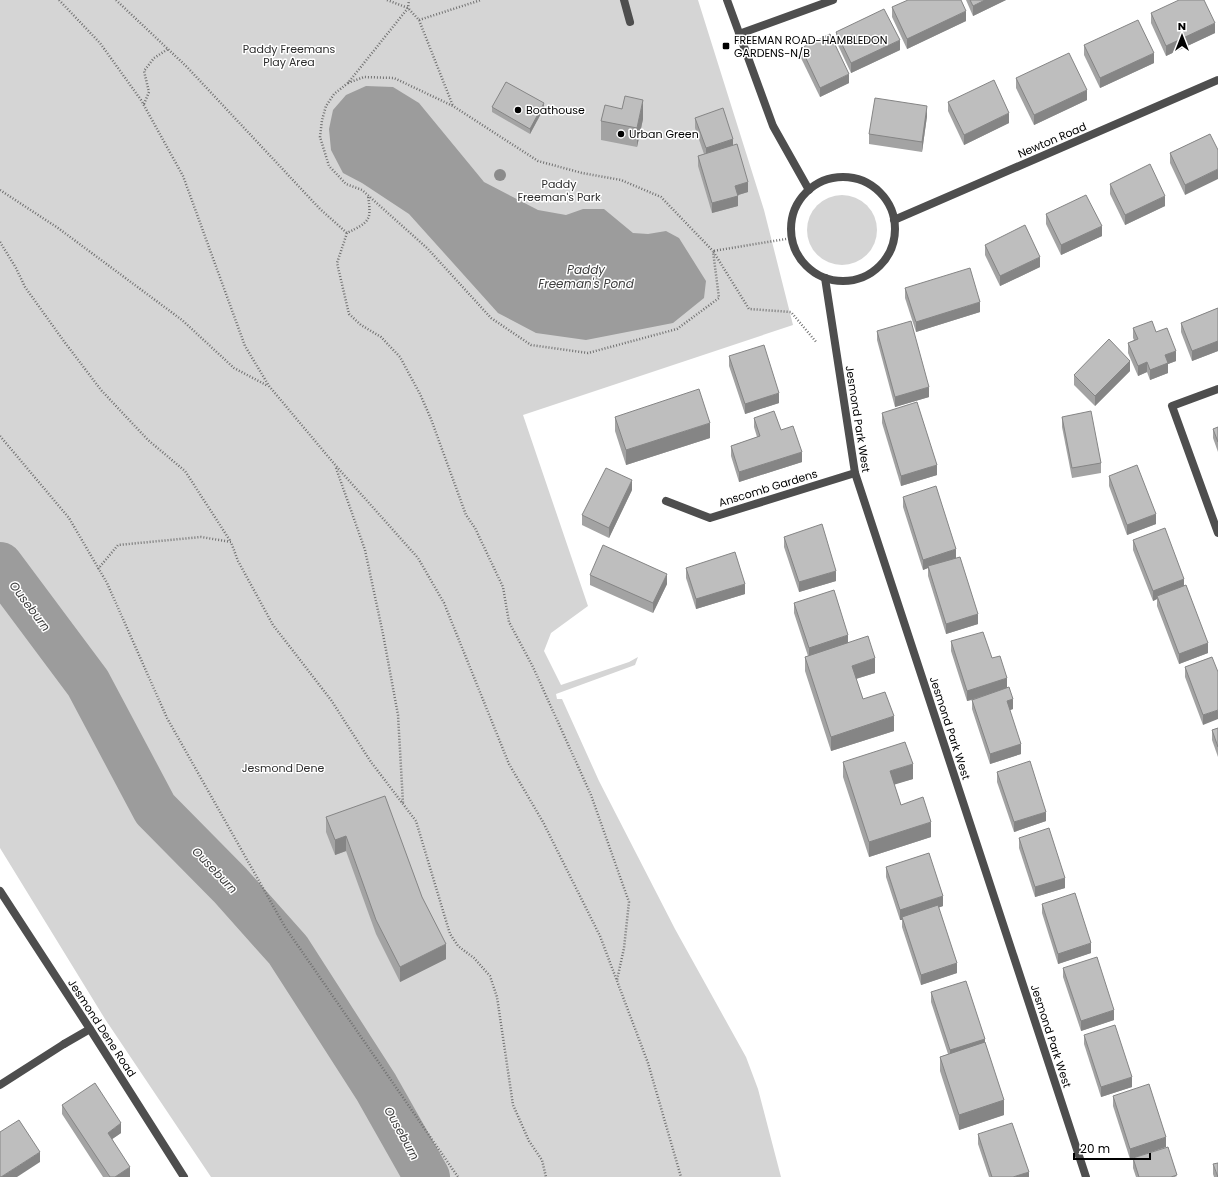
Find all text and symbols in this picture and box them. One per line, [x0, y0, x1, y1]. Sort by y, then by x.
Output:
north arrow [1162, 16, 1202, 56]
text: N [1178, 18, 1186, 34]
place label: FREEMAN ROAD-HAMBLEDON GARDENS-N/B [734, 32, 887, 61]
park label: Paddy Freemans Play Area [243, 41, 336, 70]
marker: FREEMAN ROAD-HAMBLEDON GARDENS-N/B [721, 41, 731, 51]
place label: Boathouse [526, 102, 585, 118]
marker: Boathouse [513, 105, 523, 115]
street label: Newton Road [1015, 118, 1089, 162]
place label: Urban Green [629, 126, 699, 142]
marker: Urban Green [616, 129, 626, 139]
park label: Paddy Freeman's Park [517, 176, 601, 205]
water label: Paddy Freeman's Pond [538, 261, 635, 292]
street label: Jesmond Park West [842, 364, 874, 474]
street label: Anscomb Gardens [717, 465, 820, 511]
water label: Ouseburn [6, 577, 54, 635]
street label: Jesmond Park West [926, 674, 974, 782]
park label: Jesmond Dene [242, 760, 324, 776]
water label: Ouseburn [188, 843, 242, 897]
street label: Jesmond Dene Road [64, 976, 140, 1080]
street label: Jesmond Park West [1027, 982, 1075, 1090]
water label: Ouseburn [380, 1103, 424, 1163]
scale bar [1074, 1135, 1150, 1161]
text: 20 m [1080, 1140, 1110, 1157]

